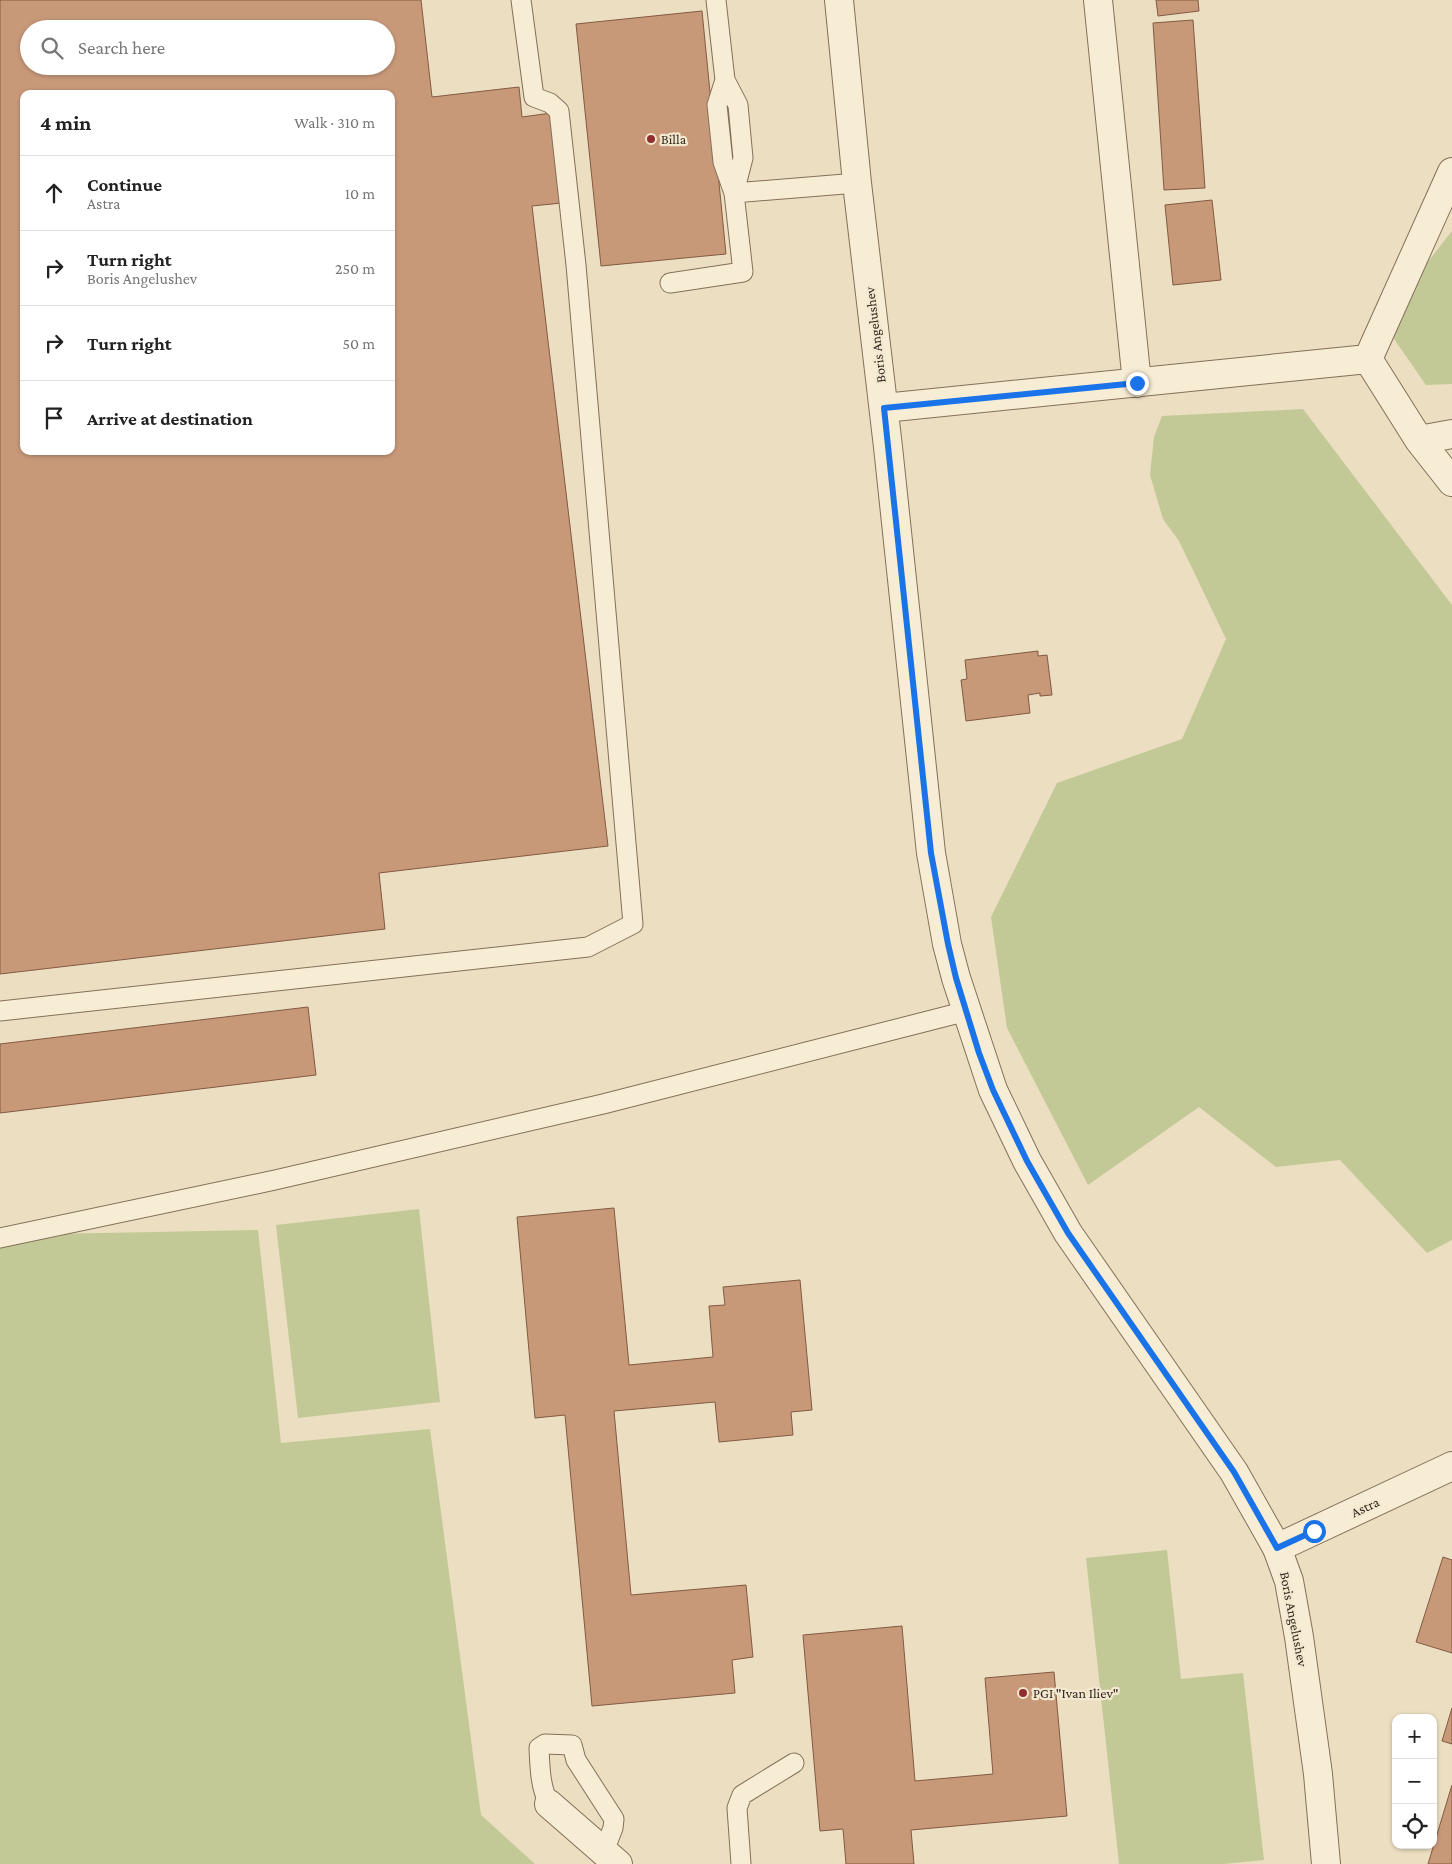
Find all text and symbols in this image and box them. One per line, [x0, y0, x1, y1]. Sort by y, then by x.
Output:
search box [20, 20, 395, 75]
icon: search [38, 34, 66, 62]
text: Search here [78, 37, 165, 58]
text: 4 min [40, 111, 91, 135]
text: Walk · 310 m [294, 114, 375, 131]
place label: Billa [661, 131, 687, 147]
marker: Billa [645, 133, 657, 145]
text: Continue [87, 174, 162, 195]
icon: ahead [40, 179, 68, 207]
text: 10 m [345, 185, 375, 202]
text: Astra [87, 195, 120, 212]
text: Turn right [87, 249, 172, 270]
icon: right [40, 254, 68, 282]
text: 250 m [335, 260, 375, 277]
text: Boris Angelushev [87, 270, 197, 287]
street label: Boris Angelushev [861, 286, 889, 384]
icon: right [40, 329, 68, 357]
text: Turn right [87, 333, 172, 354]
text: 50 m [343, 335, 375, 352]
route end [1126, 372, 1149, 395]
icon: arrive [40, 404, 68, 432]
text: Arrive at destination [87, 408, 253, 429]
street label: Astra [1348, 1493, 1382, 1520]
route start [1303, 1520, 1326, 1543]
street label: Boris Angelushev [1277, 1570, 1311, 1668]
place label: PGI "Ivan Iliev" [1033, 1685, 1119, 1701]
marker: PGI "Ivan Iliev" [1017, 1687, 1029, 1699]
map controls [1392, 1714, 1437, 1849]
button: + [1392, 1714, 1437, 1759]
button: − [1392, 1759, 1437, 1804]
button: locate [1392, 1804, 1437, 1849]

